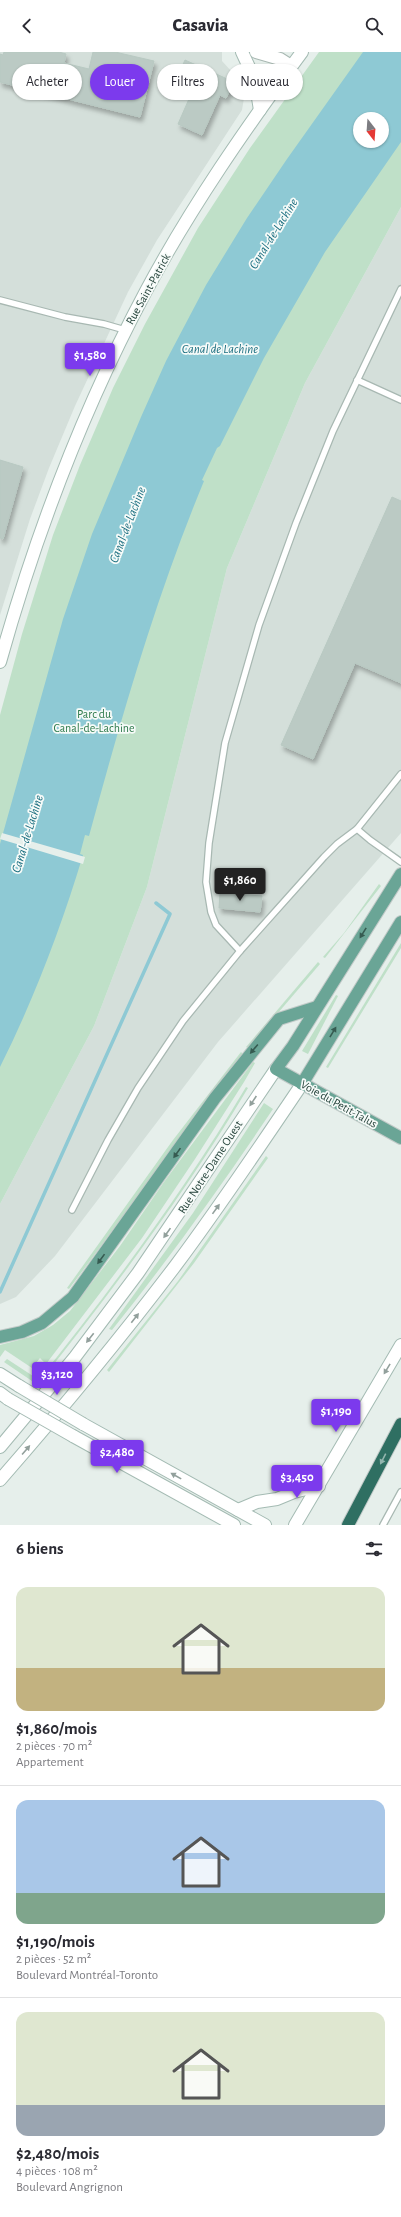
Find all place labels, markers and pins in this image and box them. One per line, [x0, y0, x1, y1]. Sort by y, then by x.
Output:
pin: $1,580 [57, 343, 123, 377]
pin: $1,860 [207, 868, 273, 902]
pin: $3,120 [24, 1362, 90, 1396]
pin: $1,190 [303, 1399, 369, 1433]
pin: $2,480 [84, 1440, 150, 1474]
pin: $3,450 [264, 1465, 330, 1499]

